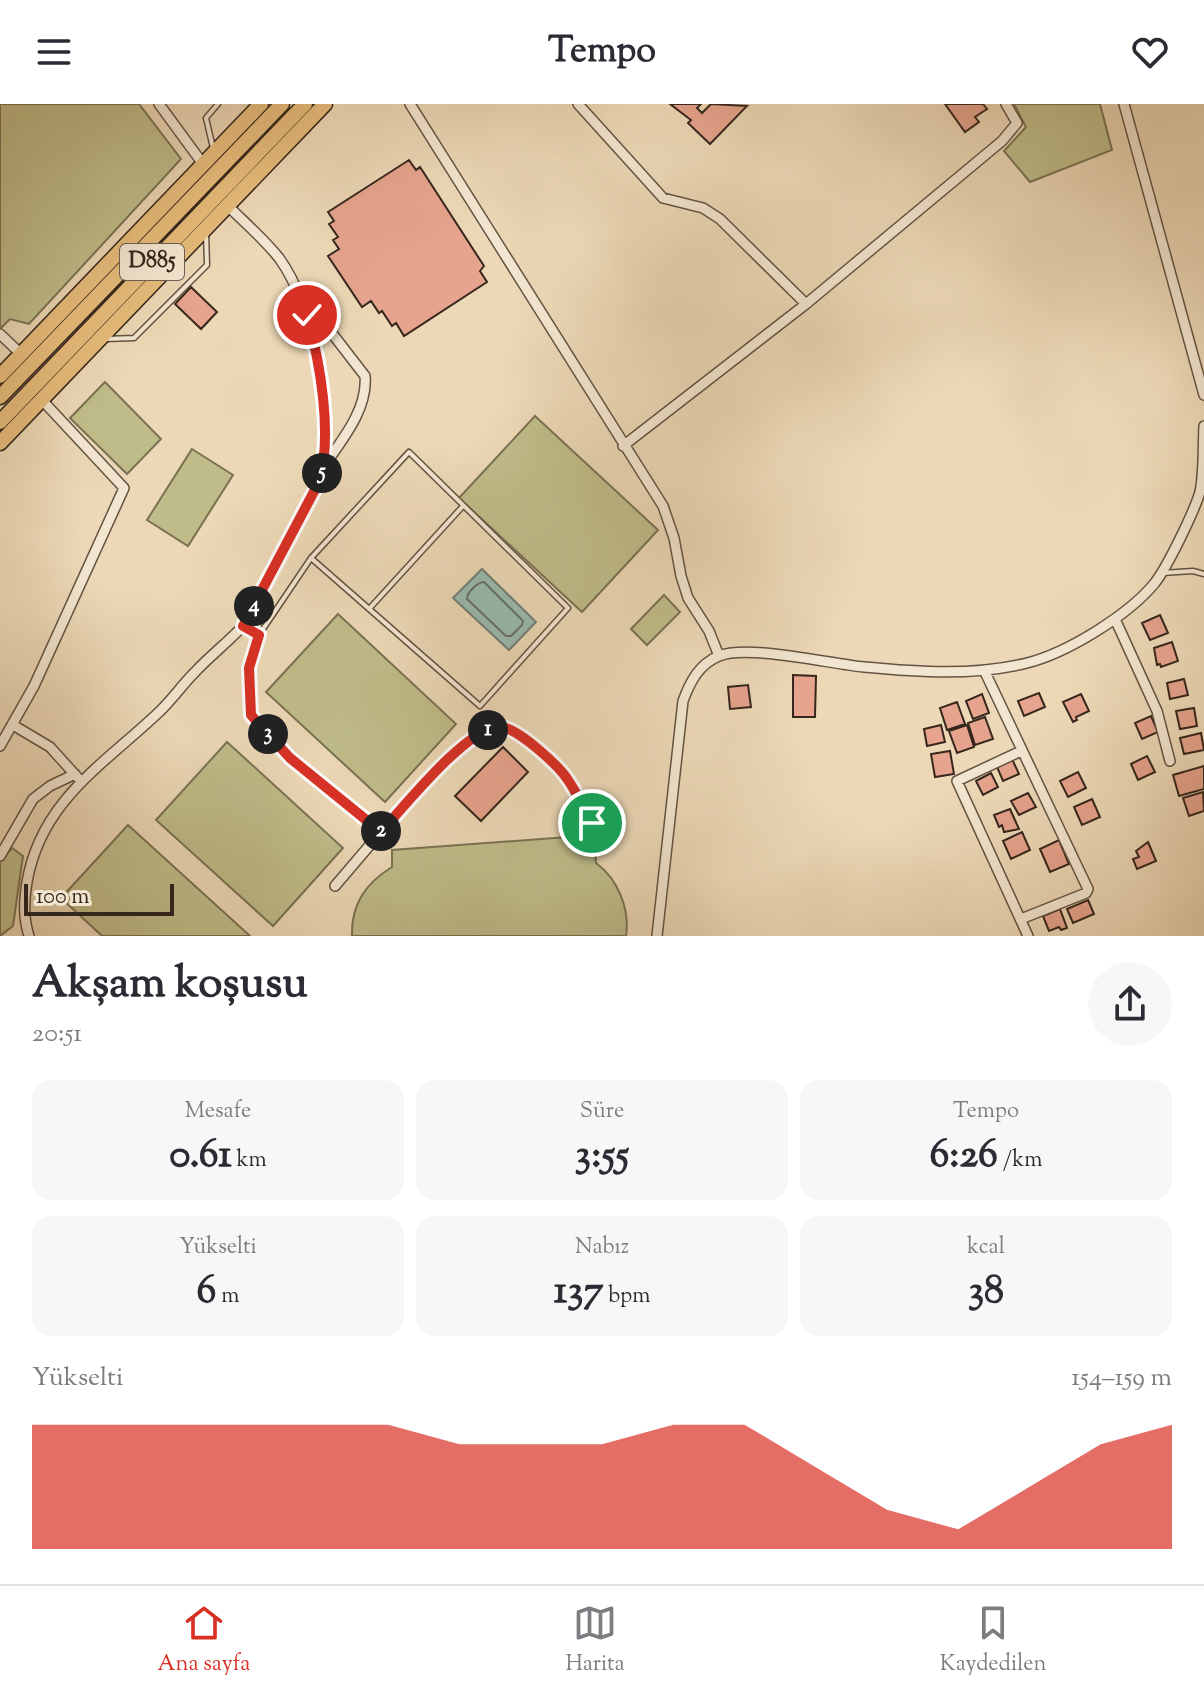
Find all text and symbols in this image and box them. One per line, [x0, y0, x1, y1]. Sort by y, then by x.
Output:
text: Tempo [548, 26, 656, 78]
icon: menu [32, 30, 76, 74]
icon: heart [1128, 30, 1172, 74]
road number: D885 [120, 244, 184, 280]
pin [273, 281, 341, 349]
icon: check [285, 293, 329, 337]
pin: 5 [302, 453, 342, 493]
text: 5 [318, 457, 326, 489]
pin: 4 [234, 586, 274, 626]
text: 4 [248, 590, 260, 622]
pin: 1 [468, 710, 508, 750]
pin: 3 [248, 714, 288, 754]
text: 1 [484, 714, 492, 746]
text: 3 [264, 718, 272, 750]
pin [558, 789, 626, 857]
icon: arrive [570, 801, 614, 845]
pin: 2 [361, 811, 401, 851]
text: 2 [376, 815, 386, 847]
scale bar [24, 880, 174, 916]
text: 100 m [36, 882, 89, 914]
text: Akşam koşusu [32, 954, 308, 1017]
button: share [1088, 962, 1172, 1046]
text: 20:51 [32, 1016, 82, 1053]
text: Mesafe [185, 1096, 251, 1128]
text: Süre [580, 1096, 624, 1128]
text: Tempo [953, 1096, 1019, 1128]
text: 0.61 [169, 1128, 232, 1185]
text: 3:55 [575, 1128, 629, 1185]
text: 6:26 [930, 1128, 998, 1185]
text: km [232, 1145, 267, 1177]
text: /km [998, 1145, 1042, 1177]
text: Yükselti [179, 1232, 257, 1264]
text: Nabız [575, 1232, 629, 1264]
text: kcal [967, 1232, 1005, 1264]
text: 6 [197, 1264, 217, 1321]
text: 137 [554, 1264, 603, 1321]
text: 38 [968, 1264, 1004, 1321]
text: m [217, 1281, 239, 1313]
text: bpm [603, 1281, 650, 1313]
text: Yükselti [32, 1360, 123, 1397]
text: 154–159 m [1071, 1360, 1172, 1397]
tab: Ana sayfa [158, 1601, 250, 1681]
tab: Harita [565, 1601, 625, 1681]
tab: Kaydedilen [940, 1601, 1046, 1681]

